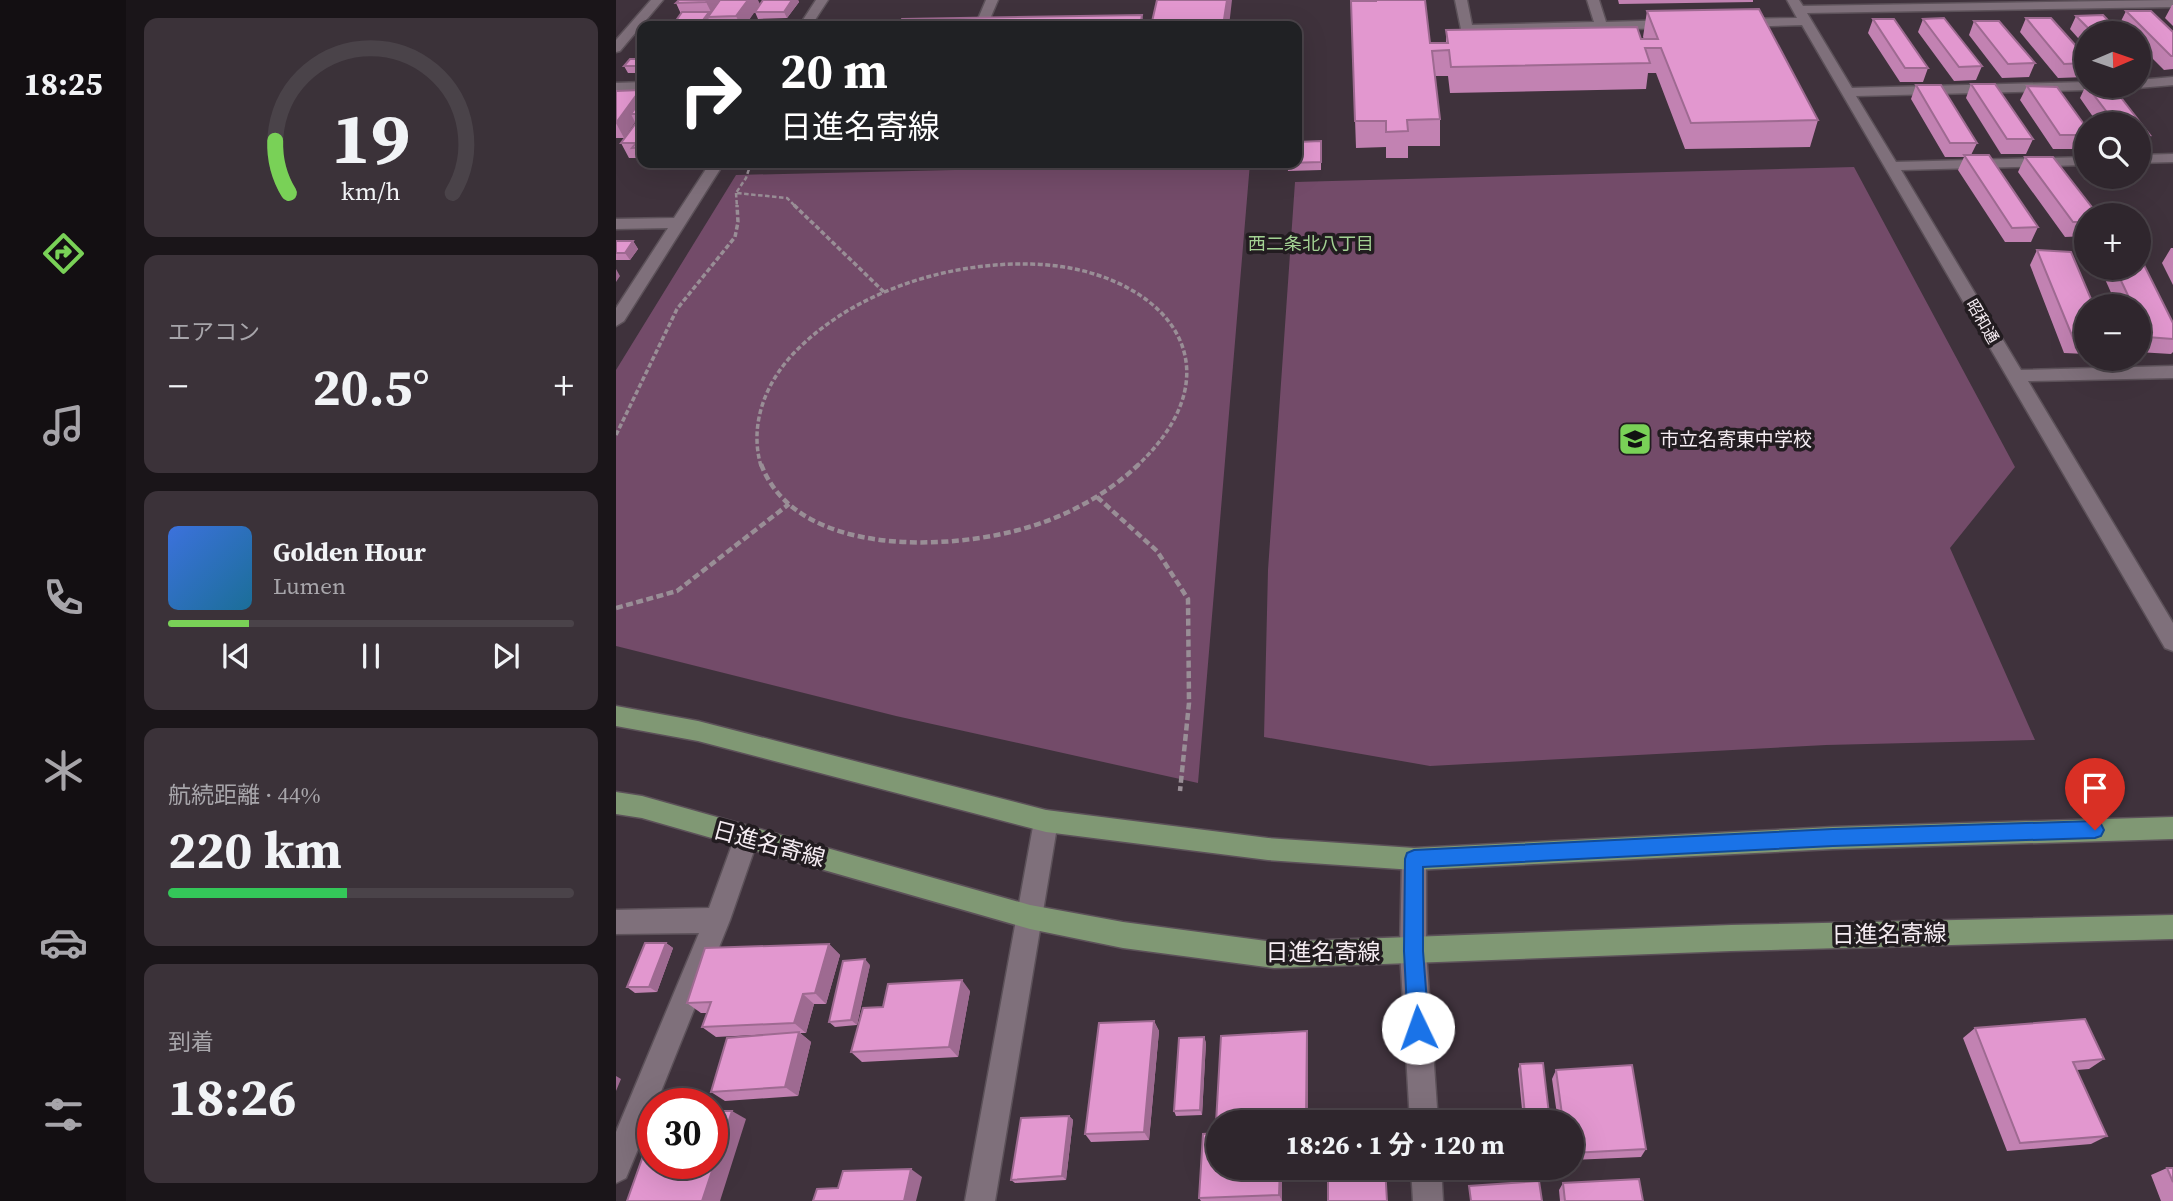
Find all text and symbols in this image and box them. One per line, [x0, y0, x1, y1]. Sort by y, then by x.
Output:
north arrow [2074, 21, 2151, 98]
map controls [2074, 21, 2151, 371]
text: 20 m [780, 37, 888, 104]
icon: right [665, 49, 756, 140]
text: 18:25 [24, 62, 102, 106]
text: 19 [332, 89, 410, 188]
text: 日進名寄線 [780, 105, 940, 149]
button: search [2074, 112, 2151, 189]
text: km/h [341, 174, 401, 208]
button: + [2074, 203, 2151, 280]
icon: directions [39, 229, 88, 278]
district label: 西二条北八丁目 [1248, 231, 1374, 256]
button: − [2074, 294, 2151, 371]
street label: 昭和通 [1961, 295, 2005, 347]
text: エアコン [168, 316, 260, 348]
text: 20.5° [312, 351, 430, 422]
text: − [168, 360, 188, 412]
text: + [554, 360, 574, 412]
icon: music [39, 401, 88, 450]
school or university icon: 市立名寄東中学校 [1616, 420, 1654, 458]
place label: 市立名寄東中学校 [1660, 426, 1812, 452]
text: Golden Hour [273, 534, 426, 570]
text: Lumen [273, 570, 346, 602]
icon: phone [39, 573, 88, 622]
icon: previous [217, 637, 255, 675]
icon: pause [352, 637, 390, 675]
icon: next [487, 637, 525, 675]
icon: climate [39, 746, 88, 795]
pin [2065, 758, 2125, 830]
icon: arrive [2076, 769, 2114, 807]
text: 航続距離 · 44% [168, 779, 321, 811]
text: 220 km [168, 814, 342, 885]
street label: 日進名寄線 [709, 814, 829, 874]
street label: 日進名寄線 [1831, 917, 1947, 951]
icon: car [39, 918, 88, 967]
street label: 日進名寄線 [1266, 936, 1381, 968]
position arrow [1381, 991, 1455, 1065]
text: 到着 [168, 1026, 214, 1058]
text: 18:26 [168, 1061, 296, 1132]
speed limit sign: 30 [637, 1088, 728, 1179]
icon: filters [39, 1090, 88, 1139]
text: 18:26 · 1 分 · 120 m [1285, 1127, 1505, 1163]

